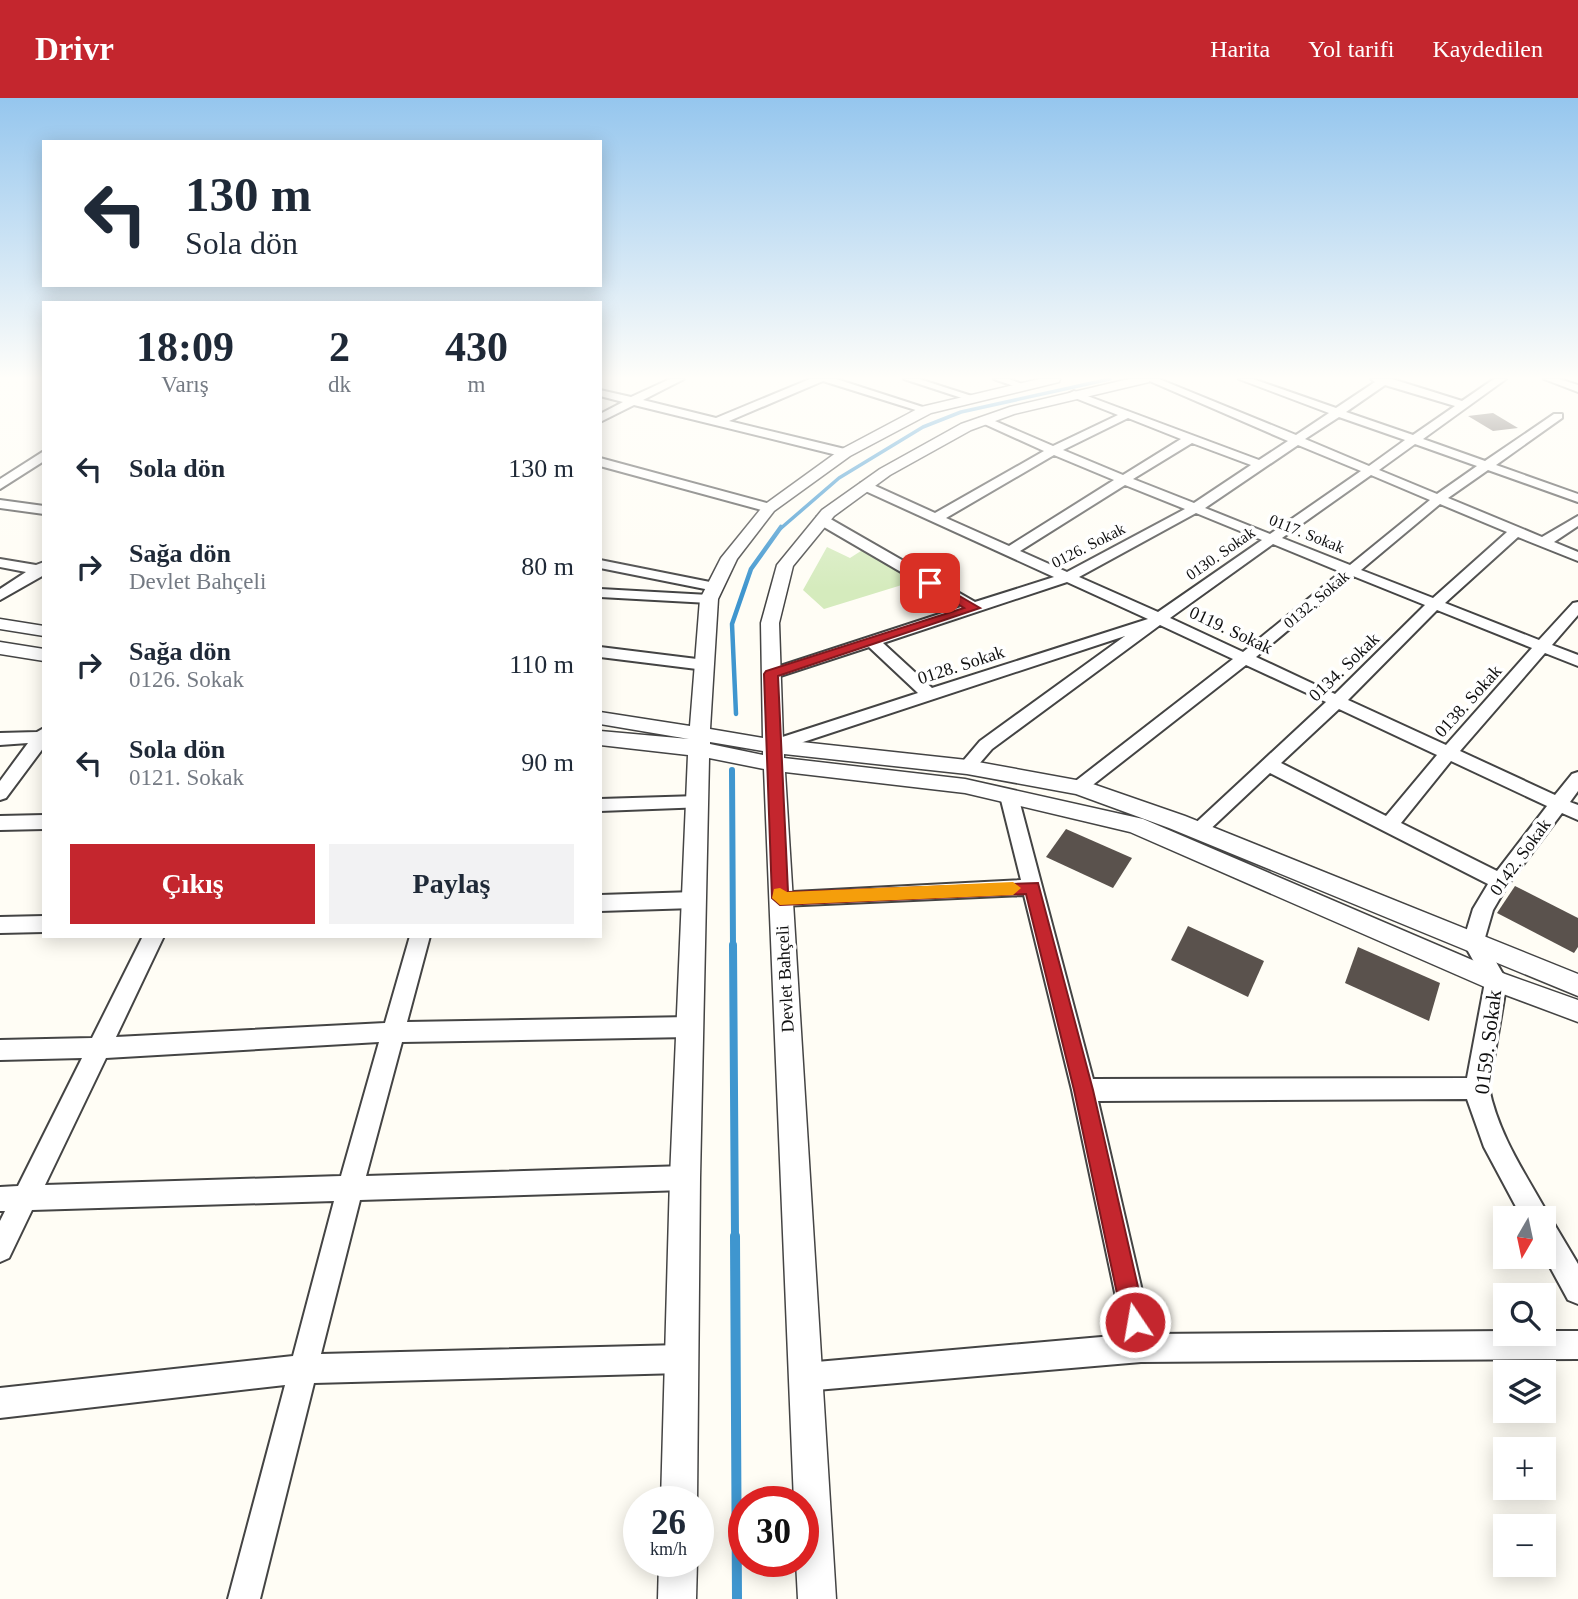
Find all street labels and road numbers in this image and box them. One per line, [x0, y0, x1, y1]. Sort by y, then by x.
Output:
street label: 0117. Sokak [1267, 511, 1347, 556]
street label: 0126. Sokak [1049, 520, 1128, 571]
street label: 0130. Sokak [1183, 524, 1258, 583]
street label: 0132. Sokak [1280, 567, 1352, 632]
street label: 0119. Sokak [1186, 602, 1276, 658]
street label: 0134. Sokak [1305, 629, 1383, 705]
street label: 0128. Sokak [915, 642, 1007, 688]
street label: 0138. Sokak [1430, 661, 1506, 741]
street label: 0142. Sokak [1485, 815, 1555, 899]
street label: Devlet Bahçeli [772, 925, 798, 1033]
street label: 0159. Sokak [1470, 988, 1506, 1096]

